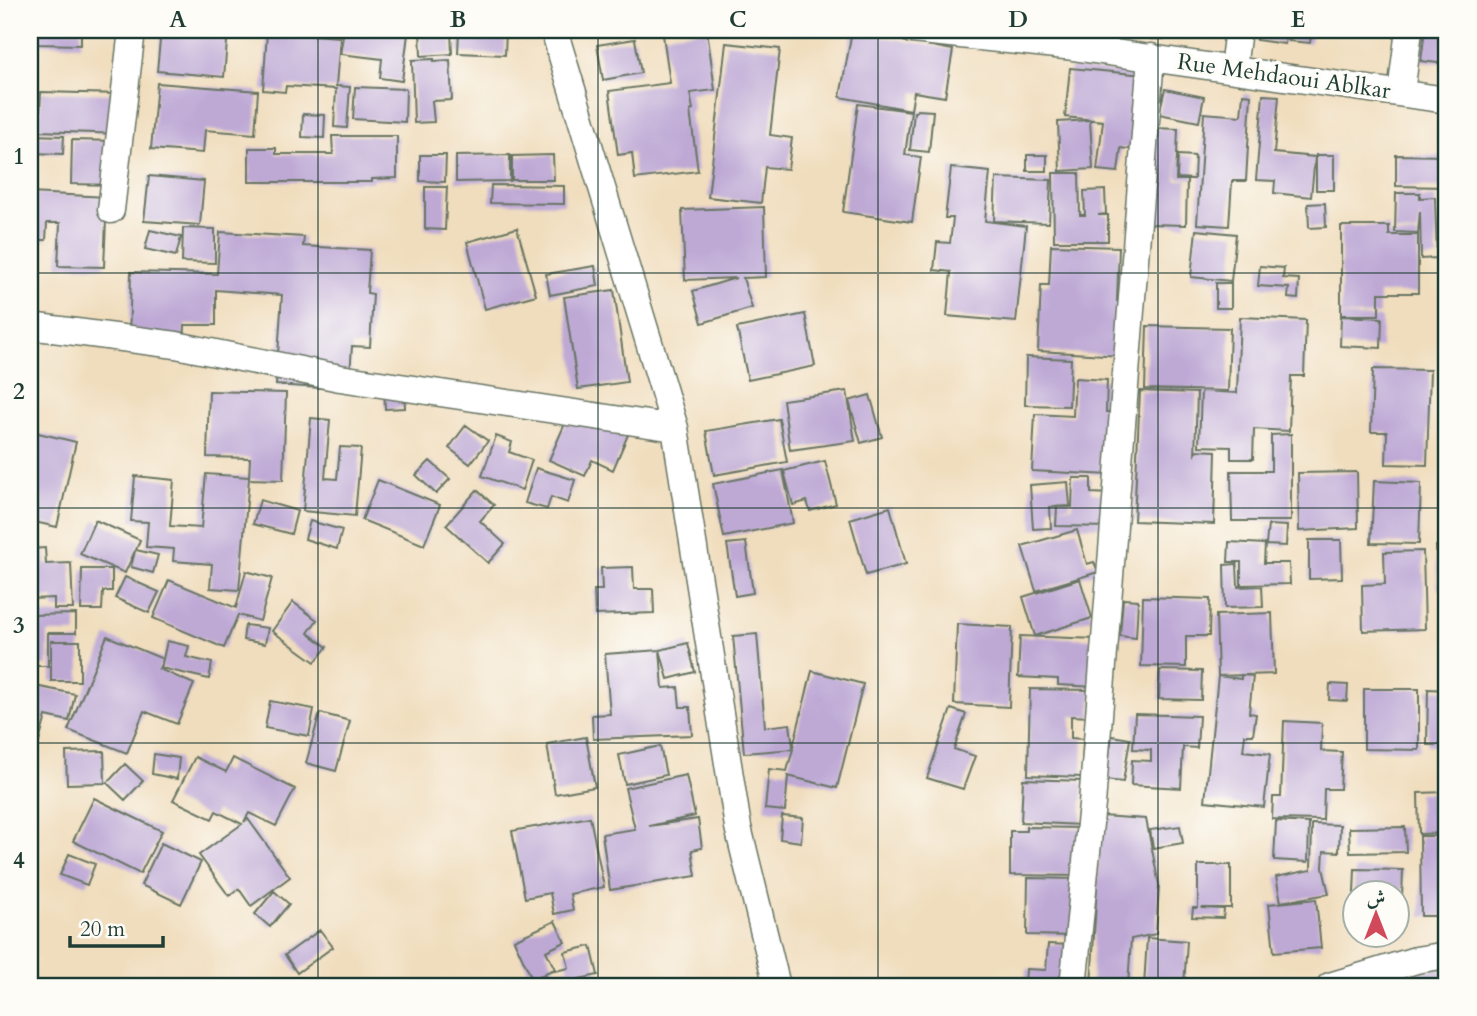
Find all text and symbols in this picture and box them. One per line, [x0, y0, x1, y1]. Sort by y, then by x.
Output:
text: A [169, 4, 187, 35]
text: B [450, 4, 466, 35]
text: C [729, 4, 747, 35]
text: D [1008, 4, 1028, 35]
text: E [1291, 4, 1305, 35]
street label: Rue Mehdaoui Ablkar [1175, 46, 1393, 106]
text: 1 [13, 141, 25, 172]
text: 2 [13, 376, 25, 407]
text: 3 [13, 610, 25, 641]
text: 4 [13, 845, 25, 876]
north arrow [1340, 880, 1410, 950]
text: ش [1367, 885, 1385, 911]
scale bar [70, 904, 163, 948]
text: 20 m [80, 915, 125, 944]

